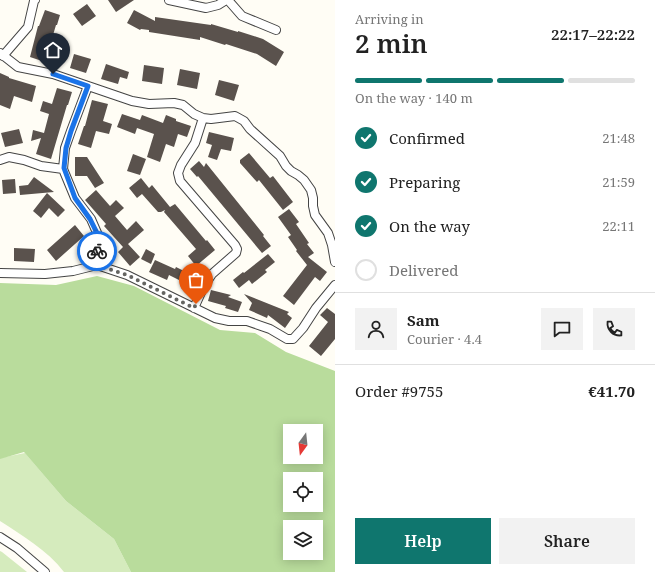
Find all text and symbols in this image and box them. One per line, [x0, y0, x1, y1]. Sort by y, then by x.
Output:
text: Arriving in [355, 10, 424, 28]
text: 22:17–22:22 [551, 24, 635, 44]
text: 2 min [355, 25, 428, 61]
pin [36, 33, 70, 74]
icon: home [42, 39, 64, 61]
text: On the way · 140 m [355, 89, 473, 107]
icon: check [355, 127, 377, 149]
text: Confirmed [389, 128, 465, 148]
text: 21:48 [602, 129, 635, 147]
icon: check [355, 171, 377, 193]
text: Preparing [389, 172, 460, 192]
text: 21:59 [602, 173, 635, 191]
icon: check [355, 215, 377, 237]
text: On the way [389, 216, 470, 236]
text: 22:11 [602, 217, 635, 235]
courier [77, 231, 117, 271]
icon: bike [86, 240, 108, 262]
text: Delivered [389, 260, 458, 280]
pin [179, 263, 213, 304]
icon: bag [185, 269, 207, 291]
button: person [355, 308, 397, 350]
button: chat [541, 308, 583, 350]
button: phone [593, 308, 635, 350]
text: Sam [407, 310, 439, 330]
text: Courier · 4.4 [407, 330, 482, 348]
text: Order #9755 [355, 381, 443, 401]
text: €41.70 [588, 381, 635, 401]
north arrow [283, 424, 323, 464]
map controls [283, 424, 323, 560]
button: locate [283, 472, 323, 512]
button: Help [355, 518, 491, 564]
button: Share [499, 518, 635, 564]
button: layers [283, 520, 323, 560]

